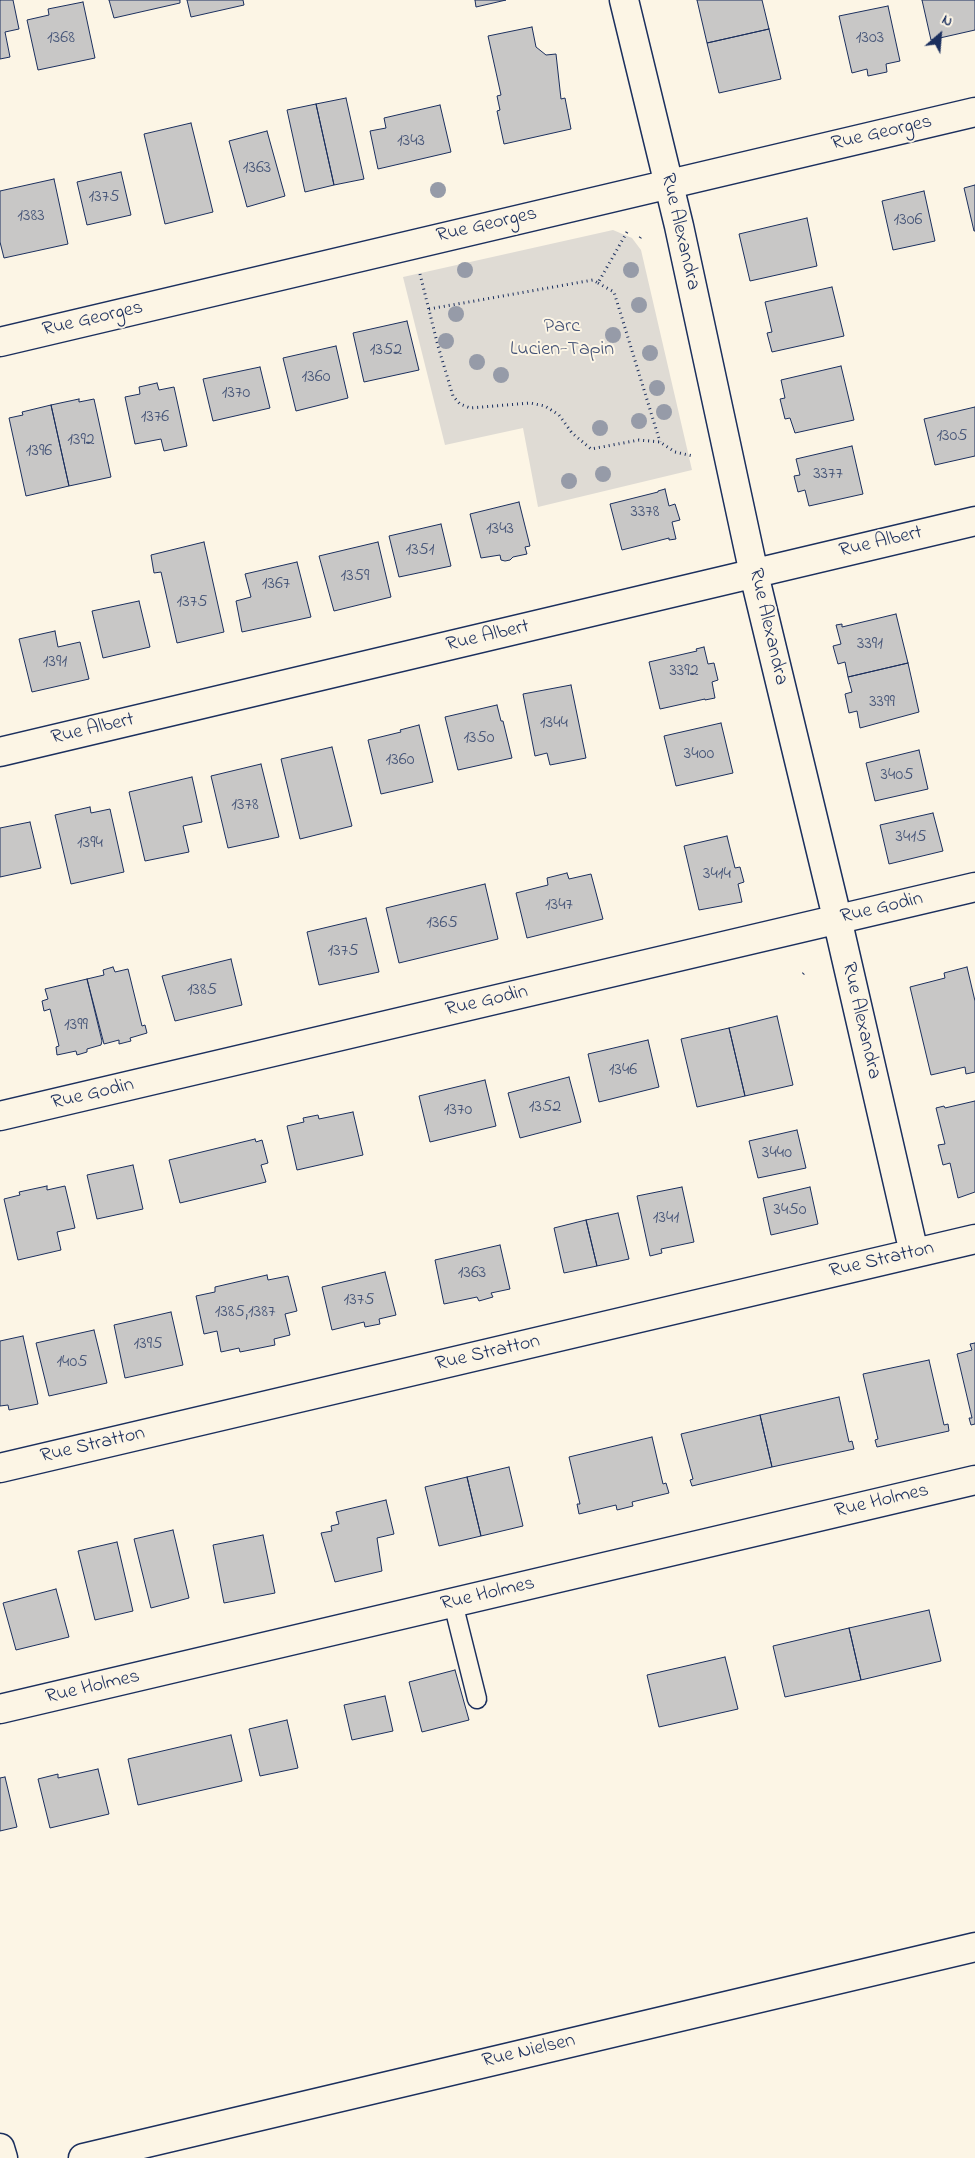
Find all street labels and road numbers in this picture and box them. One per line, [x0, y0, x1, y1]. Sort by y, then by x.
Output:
street label: Rue Georges [829, 111, 935, 157]
street label: Rue Alexandra [654, 171, 704, 293]
street label: Rue Georges [434, 203, 540, 249]
street label: Rue Georges [40, 297, 146, 343]
street label: Rue Albert [837, 522, 925, 564]
street label: Rue Alexandra [742, 566, 792, 688]
street label: Rue Albert [444, 616, 532, 658]
street label: Rue Albert [49, 709, 137, 751]
street label: Rue Godin [838, 888, 926, 930]
street label: Rue Alexandra [835, 960, 885, 1082]
street label: Rue Godin [443, 981, 531, 1023]
street label: Rue Godin [49, 1074, 137, 1116]
street label: Rue Stratton [827, 1237, 937, 1285]
street label: Rue Stratton [433, 1330, 543, 1378]
street label: Rue Stratton [38, 1422, 148, 1470]
street label: Rue Holmes [833, 1480, 931, 1524]
street label: Rue Holmes [439, 1573, 537, 1617]
street label: Rue Holmes [44, 1666, 142, 1710]
street label: Rue Nielsen [480, 2030, 578, 2074]

